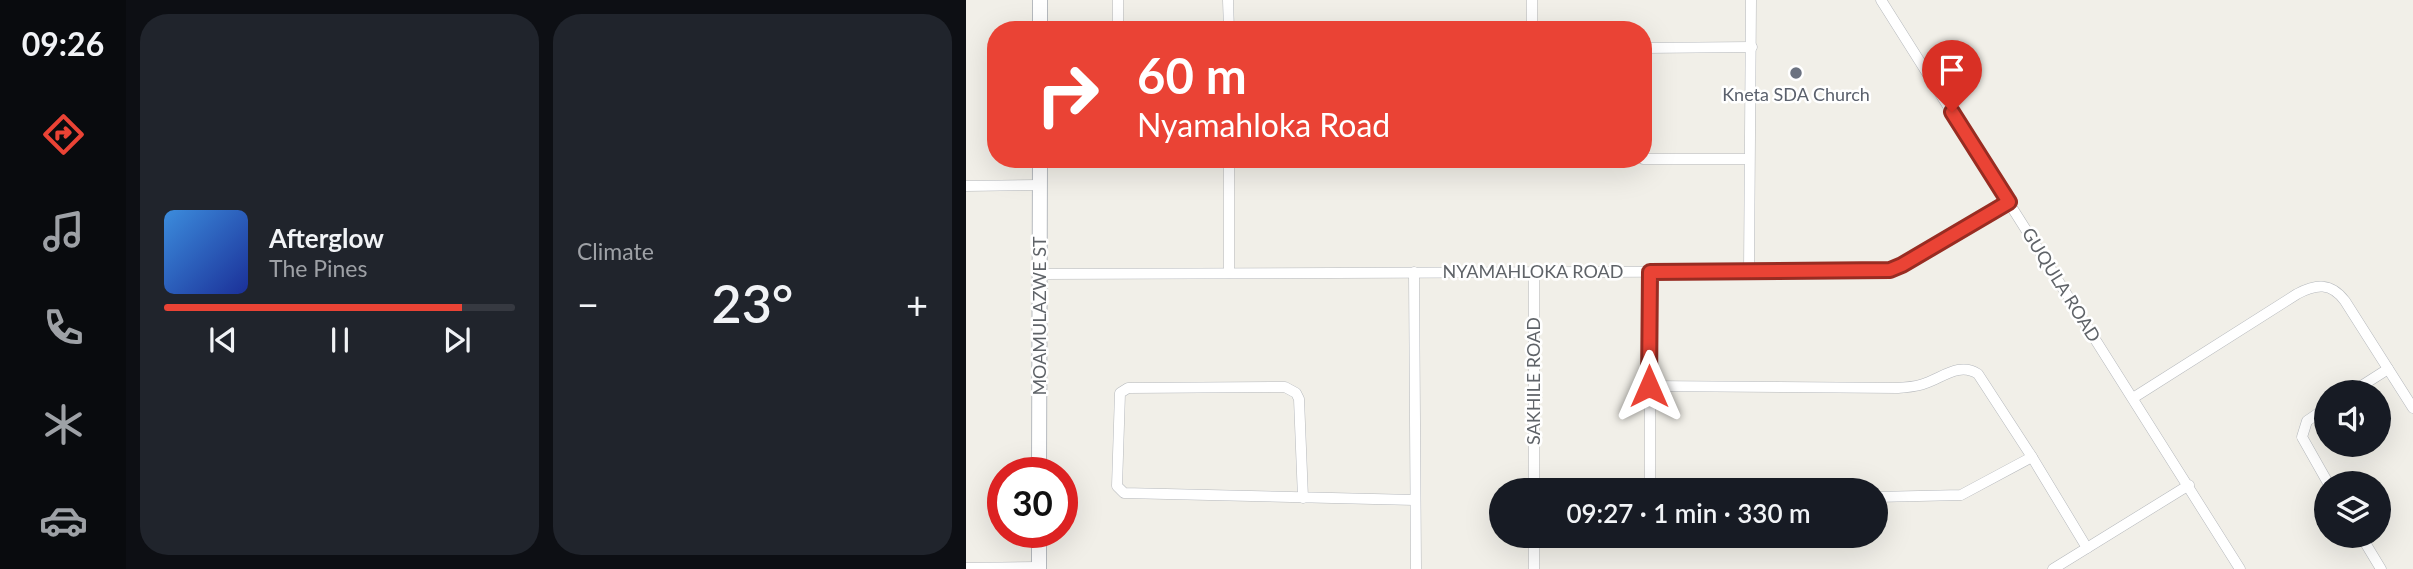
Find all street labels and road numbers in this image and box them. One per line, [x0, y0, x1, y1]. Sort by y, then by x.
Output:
street label: GUQULA ROAD [2018, 223, 2106, 346]
street label: MOAMULAZWE ST [1028, 236, 1050, 396]
street label: NYAMAHLOKA ROAD [1443, 260, 1623, 282]
street label: SAKHILE ROAD [1522, 317, 1544, 445]

